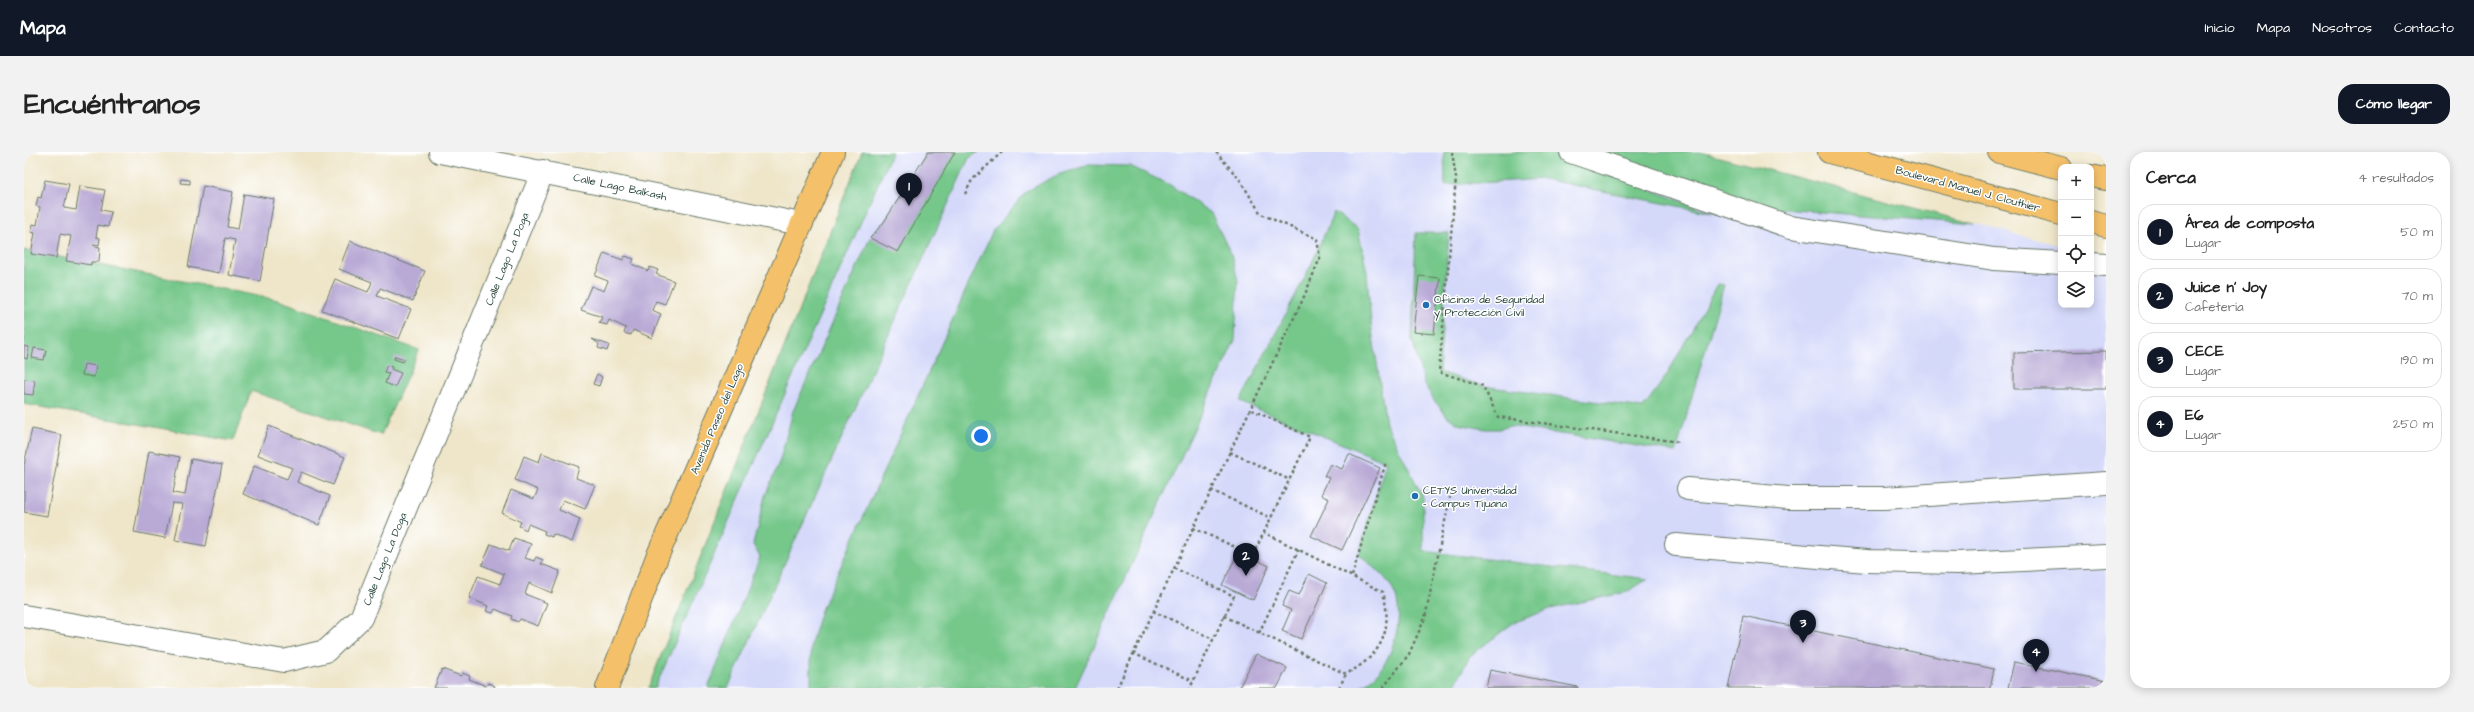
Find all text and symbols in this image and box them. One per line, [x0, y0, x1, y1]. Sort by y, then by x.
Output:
text: Mapa [20, 15, 66, 42]
text: Inicio [2204, 18, 2235, 38]
text: Mapa [2257, 18, 2290, 38]
text: Nosotros [2312, 18, 2372, 38]
text: Contacto [2394, 18, 2454, 38]
button: Cómo llegar [2338, 84, 2450, 124]
text: Encuéntranos [24, 85, 200, 124]
street label: Boulevard Manuel J. Clouthier [1894, 162, 2042, 216]
map controls [2058, 164, 2094, 308]
button: + [2058, 164, 2094, 200]
text: Cerca [2146, 166, 2196, 190]
text: 4 resultados [2358, 169, 2434, 187]
street label: Calle Lago Balkash [572, 170, 669, 205]
pin: 1 [896, 173, 922, 206]
button: − [2058, 200, 2094, 236]
street label: Calle Lago La Doga [482, 210, 534, 308]
text: Área de composta [2185, 213, 2314, 234]
text: 1 [2159, 223, 2161, 241]
text: 50 m [2400, 223, 2433, 241]
text: Lugar [2185, 234, 2221, 252]
button: locate [2058, 236, 2094, 272]
button: layers [2058, 272, 2094, 308]
text: Juice n’ Joy [2185, 277, 2267, 298]
text: 2 [2156, 287, 2164, 305]
text: 70 m [2401, 287, 2433, 305]
place label: Oficinas de Seguridad y Protección Civil [1434, 292, 1544, 321]
text: Cafetería [2185, 298, 2244, 316]
marker: Oficinas de Seguridad y Protección Civil [1421, 300, 1431, 310]
text: CECE [2185, 341, 2224, 362]
text: 3 [2157, 351, 2163, 369]
text: 190 m [2400, 351, 2433, 369]
street label: Avenida Paseo del Lago [687, 361, 748, 477]
text: Lugar [2185, 362, 2221, 380]
text: E6 [2185, 405, 2203, 426]
text: 4 [2156, 415, 2164, 433]
text: 250 m [2393, 415, 2433, 433]
your location [971, 426, 991, 446]
text: Lugar [2185, 426, 2221, 444]
place label: CETYS Universidad - Campus Tijuana [1423, 483, 1517, 511]
marker: CETYS Universidad - Campus Tijuana [1410, 491, 1420, 501]
street label: Calle Lago La Doga [360, 510, 412, 608]
pin: 2 [1233, 543, 1259, 576]
pin: 3 [1790, 610, 1816, 643]
pin: 4 [2023, 639, 2049, 672]

